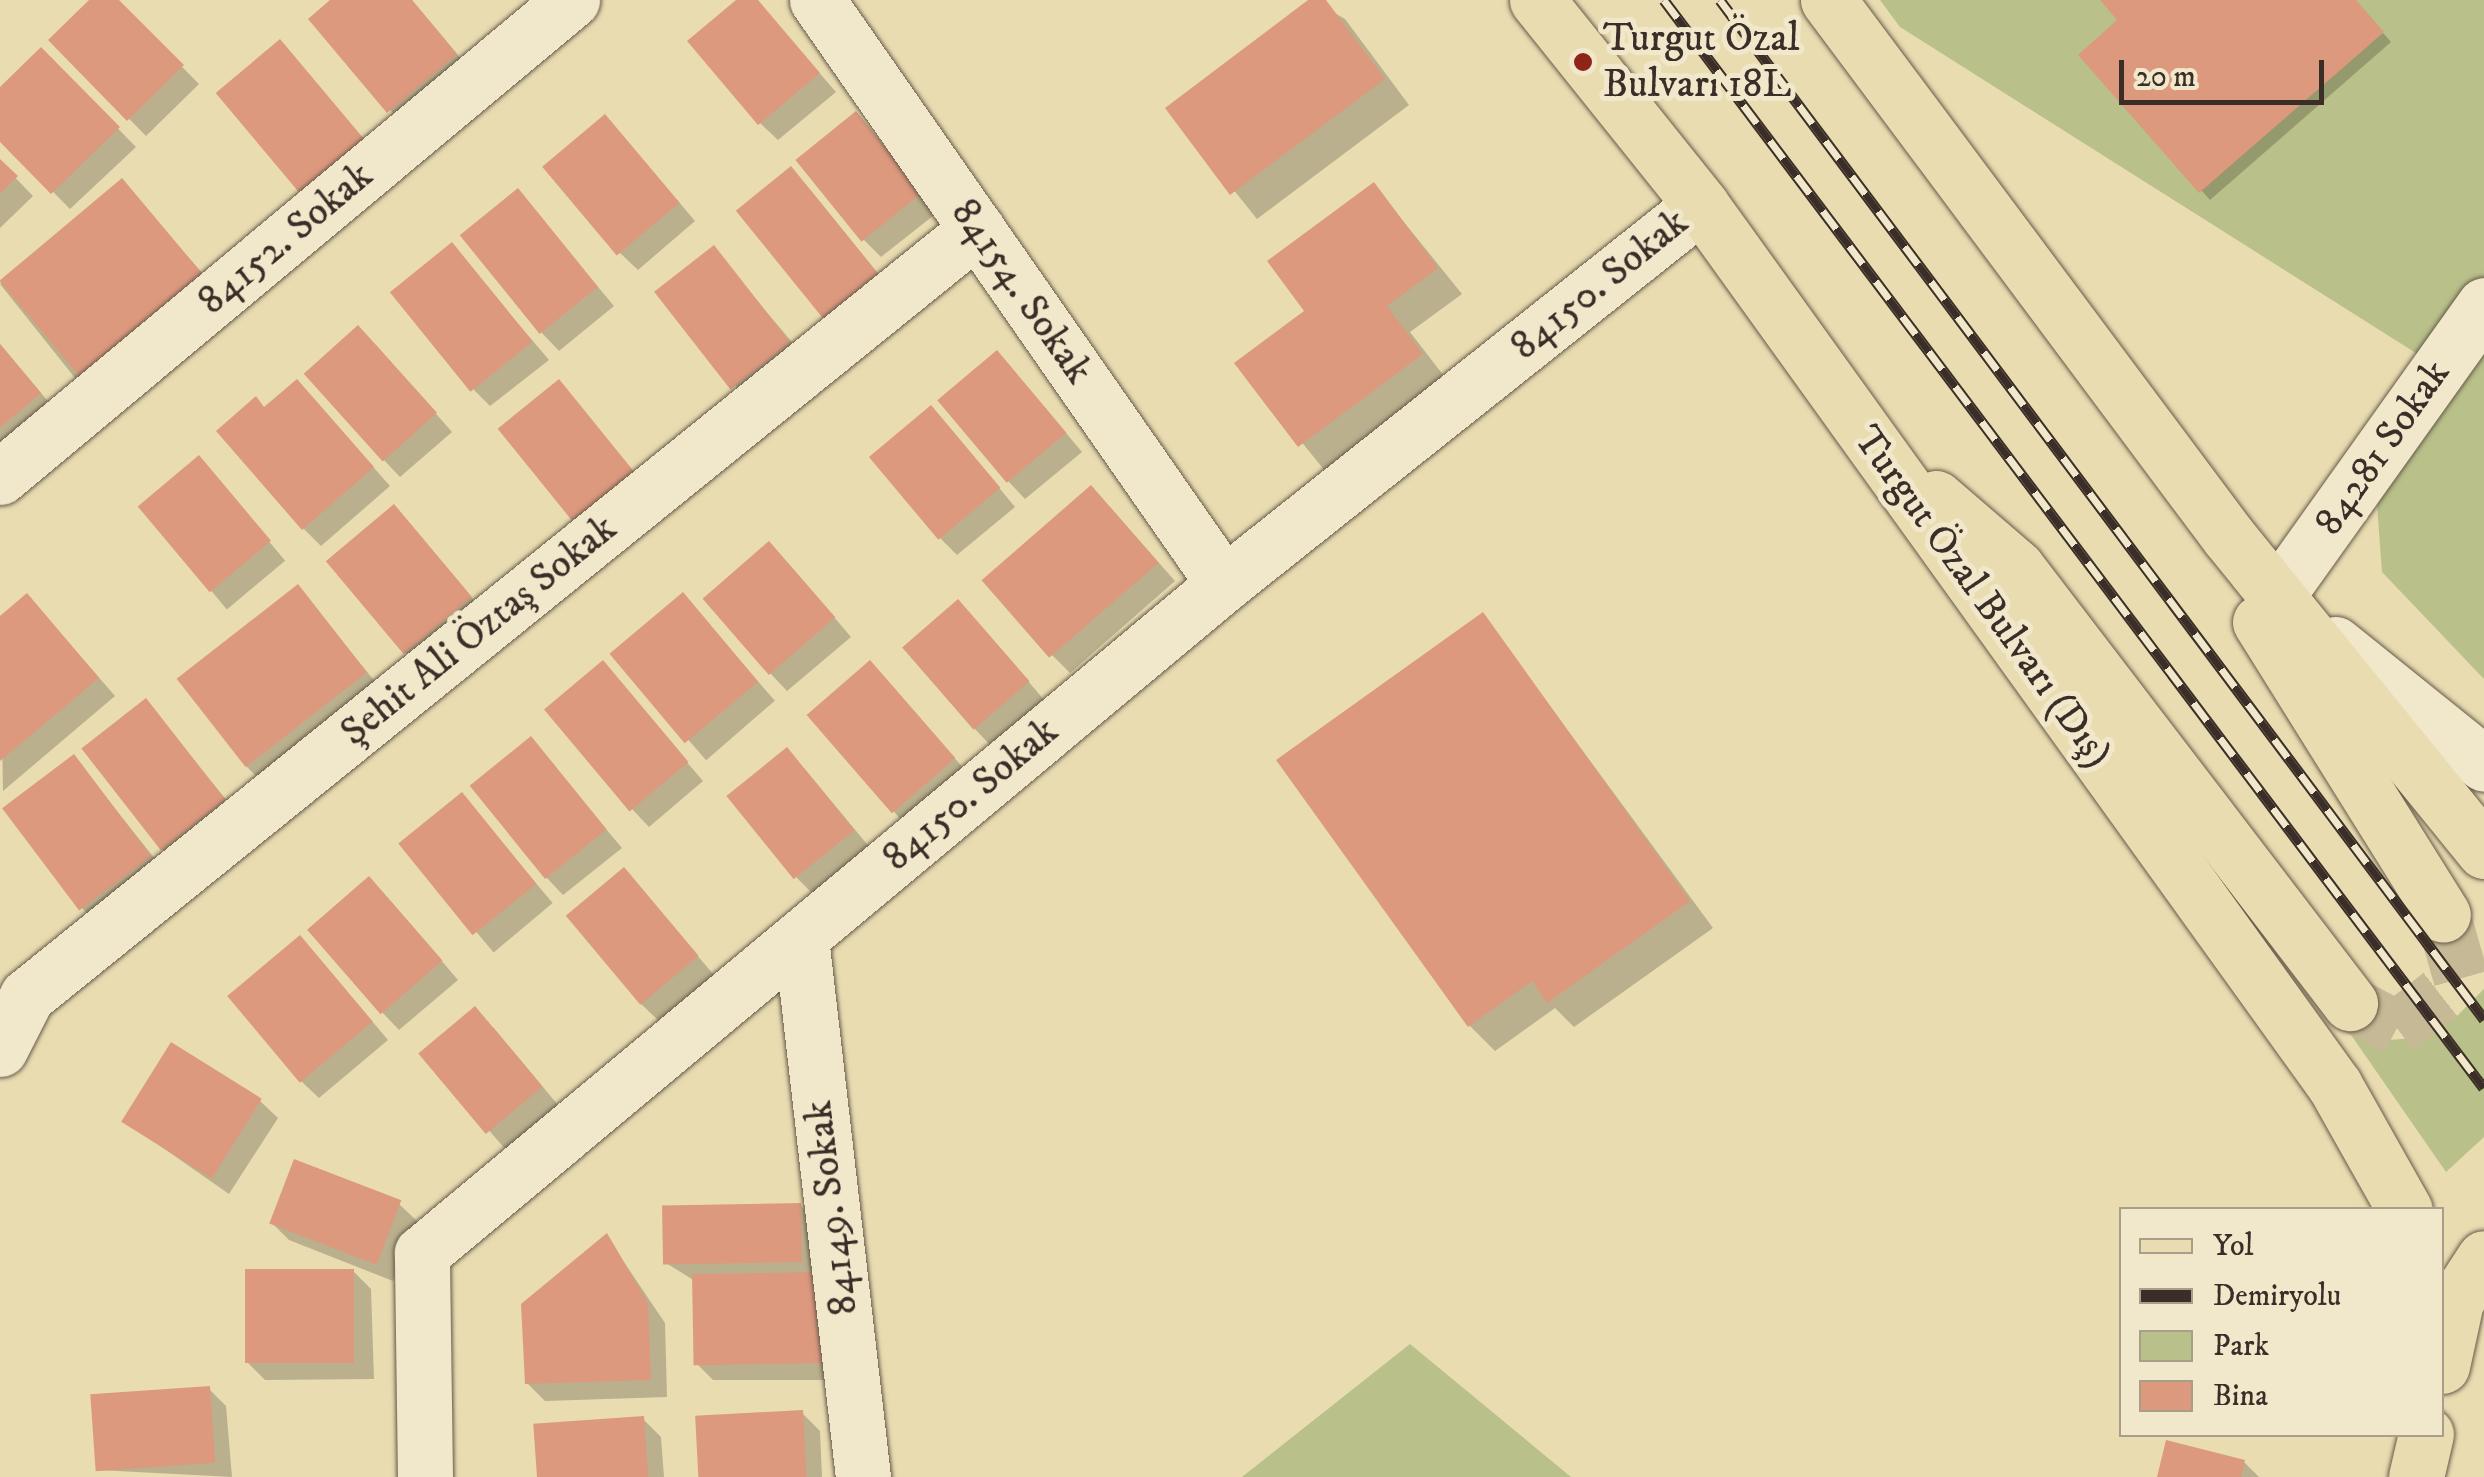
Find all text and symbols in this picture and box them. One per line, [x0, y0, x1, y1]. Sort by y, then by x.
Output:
place label: Turgut Özal Bulvarı 18L [1603, 15, 1799, 109]
scale bar [2124, 40, 2329, 102]
marker: Turgut Özal Bulvarı 18L [1572, 51, 1594, 73]
text: 20 m [2136, 59, 2196, 96]
street label: 84152. Sokak [189, 152, 383, 326]
street label: 84154. Sokak [940, 191, 1102, 393]
street label: 84150. Sokak [1502, 199, 1698, 371]
street label: 84281 Sokak [2305, 351, 2461, 545]
street label: Turgut Özal Bulvarı (Dış) [1842, 417, 2122, 777]
street label: Şehit Ali Öztaş Sokak [331, 505, 627, 757]
street label: 84150. Sokak [874, 708, 1068, 882]
street label: 84149. Sokak [795, 1098, 869, 1318]
legend [2119, 1207, 2444, 1437]
text: Yol [2213, 1228, 2254, 1265]
text: Demiryolu [2213, 1278, 2341, 1315]
text: Park [2213, 1328, 2269, 1365]
text: Bina [2213, 1378, 2268, 1415]

